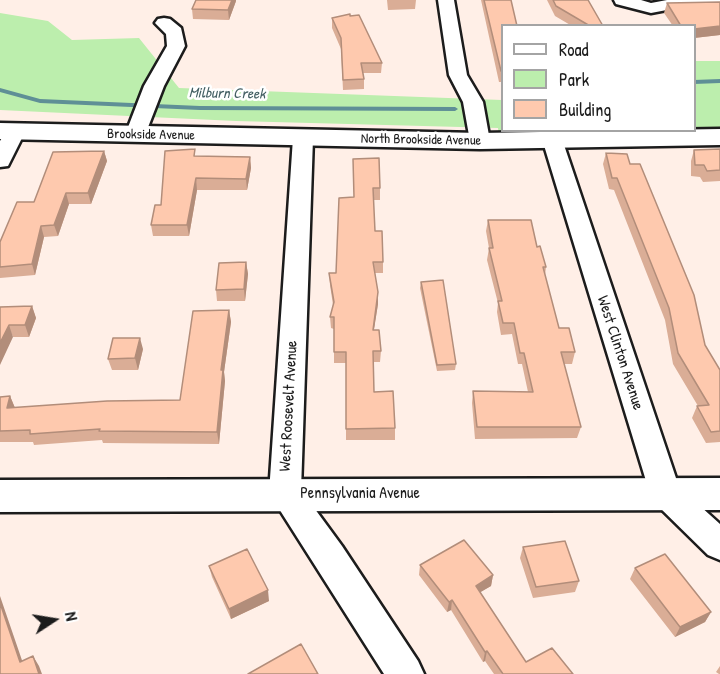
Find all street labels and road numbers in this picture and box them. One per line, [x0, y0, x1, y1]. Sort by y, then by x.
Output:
street label: Brookside Avenue [107, 126, 195, 144]
street label: North Brookside Avenue [361, 131, 481, 149]
street label: West Clinton Avenue [593, 294, 647, 412]
street label: West Roosevelt Avenue [276, 340, 302, 472]
street label: Pennsylvania Avenue [300, 484, 420, 504]

